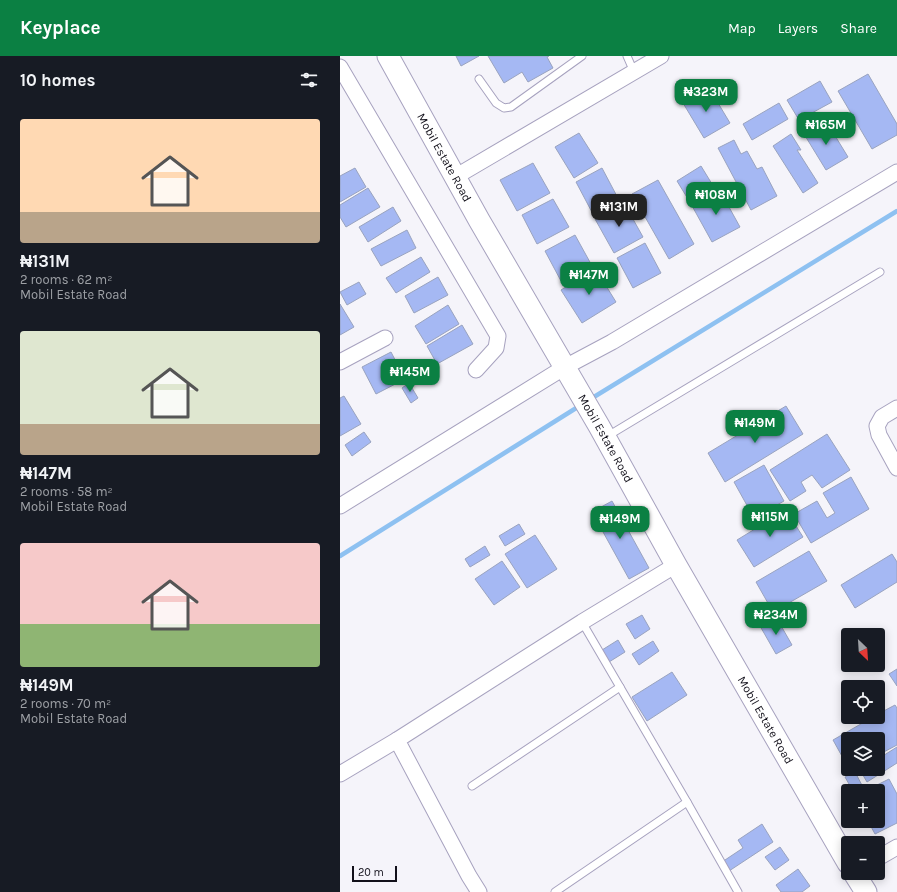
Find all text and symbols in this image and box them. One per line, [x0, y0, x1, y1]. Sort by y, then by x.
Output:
text: Keyplace [20, 17, 101, 39]
text: Map [728, 20, 756, 37]
text: Layers [778, 20, 818, 37]
text: Share [840, 20, 877, 37]
icon: filters [298, 69, 320, 91]
text: 10 homes [20, 70, 95, 90]
pin: ₦323M [678, 79, 734, 113]
text: ₦323M [684, 84, 728, 99]
street label: Mobil Estate Road [414, 111, 474, 204]
pin: ₦165M [798, 112, 854, 146]
text: ₦165M [806, 117, 846, 132]
icon: home [134, 145, 206, 217]
pin: ₦108M [688, 182, 744, 216]
text: ₦108M [695, 187, 737, 202]
pin: ₦131M [591, 194, 647, 228]
text: ₦131M [600, 199, 638, 214]
text: ₦131M [20, 251, 70, 271]
pin: ₦147M [561, 262, 617, 296]
text: ₦147M [569, 267, 609, 282]
text: 2 rooms · 62 m² [20, 272, 112, 287]
text: Mobil Estate Road [20, 287, 127, 302]
icon: home [134, 357, 206, 429]
pin: ₦145M [382, 359, 438, 393]
text: ₦145M [390, 364, 430, 379]
street label: Mobil Estate Road [575, 392, 636, 485]
pin: ₦149M [727, 410, 783, 444]
text: ₦149M [734, 415, 776, 430]
text: ₦147M [20, 463, 72, 483]
text: 2 rooms · 58 m² [20, 484, 113, 499]
text: Mobil Estate Road [20, 499, 127, 514]
pin: ₦115M [742, 504, 798, 538]
pin: ₦149M [592, 506, 648, 540]
text: ₦115M [751, 509, 789, 524]
text: ₦149M [599, 511, 641, 526]
icon: home [134, 569, 206, 641]
pin: ₦234M [748, 602, 804, 636]
text: ₦234M [754, 607, 798, 622]
north arrow [841, 628, 885, 672]
map controls [841, 628, 885, 880]
street label: Mobil Estate Road [735, 674, 796, 767]
text: ₦149M [20, 675, 74, 695]
button: locate [841, 680, 885, 724]
text: 2 rooms · 70 m² [20, 696, 111, 711]
text: Mobil Estate Road [20, 711, 127, 726]
button: layers [841, 732, 885, 776]
button: + [841, 784, 885, 828]
button: − [841, 836, 885, 880]
scale bar [352, 864, 397, 883]
text: 20 m [358, 866, 384, 879]

